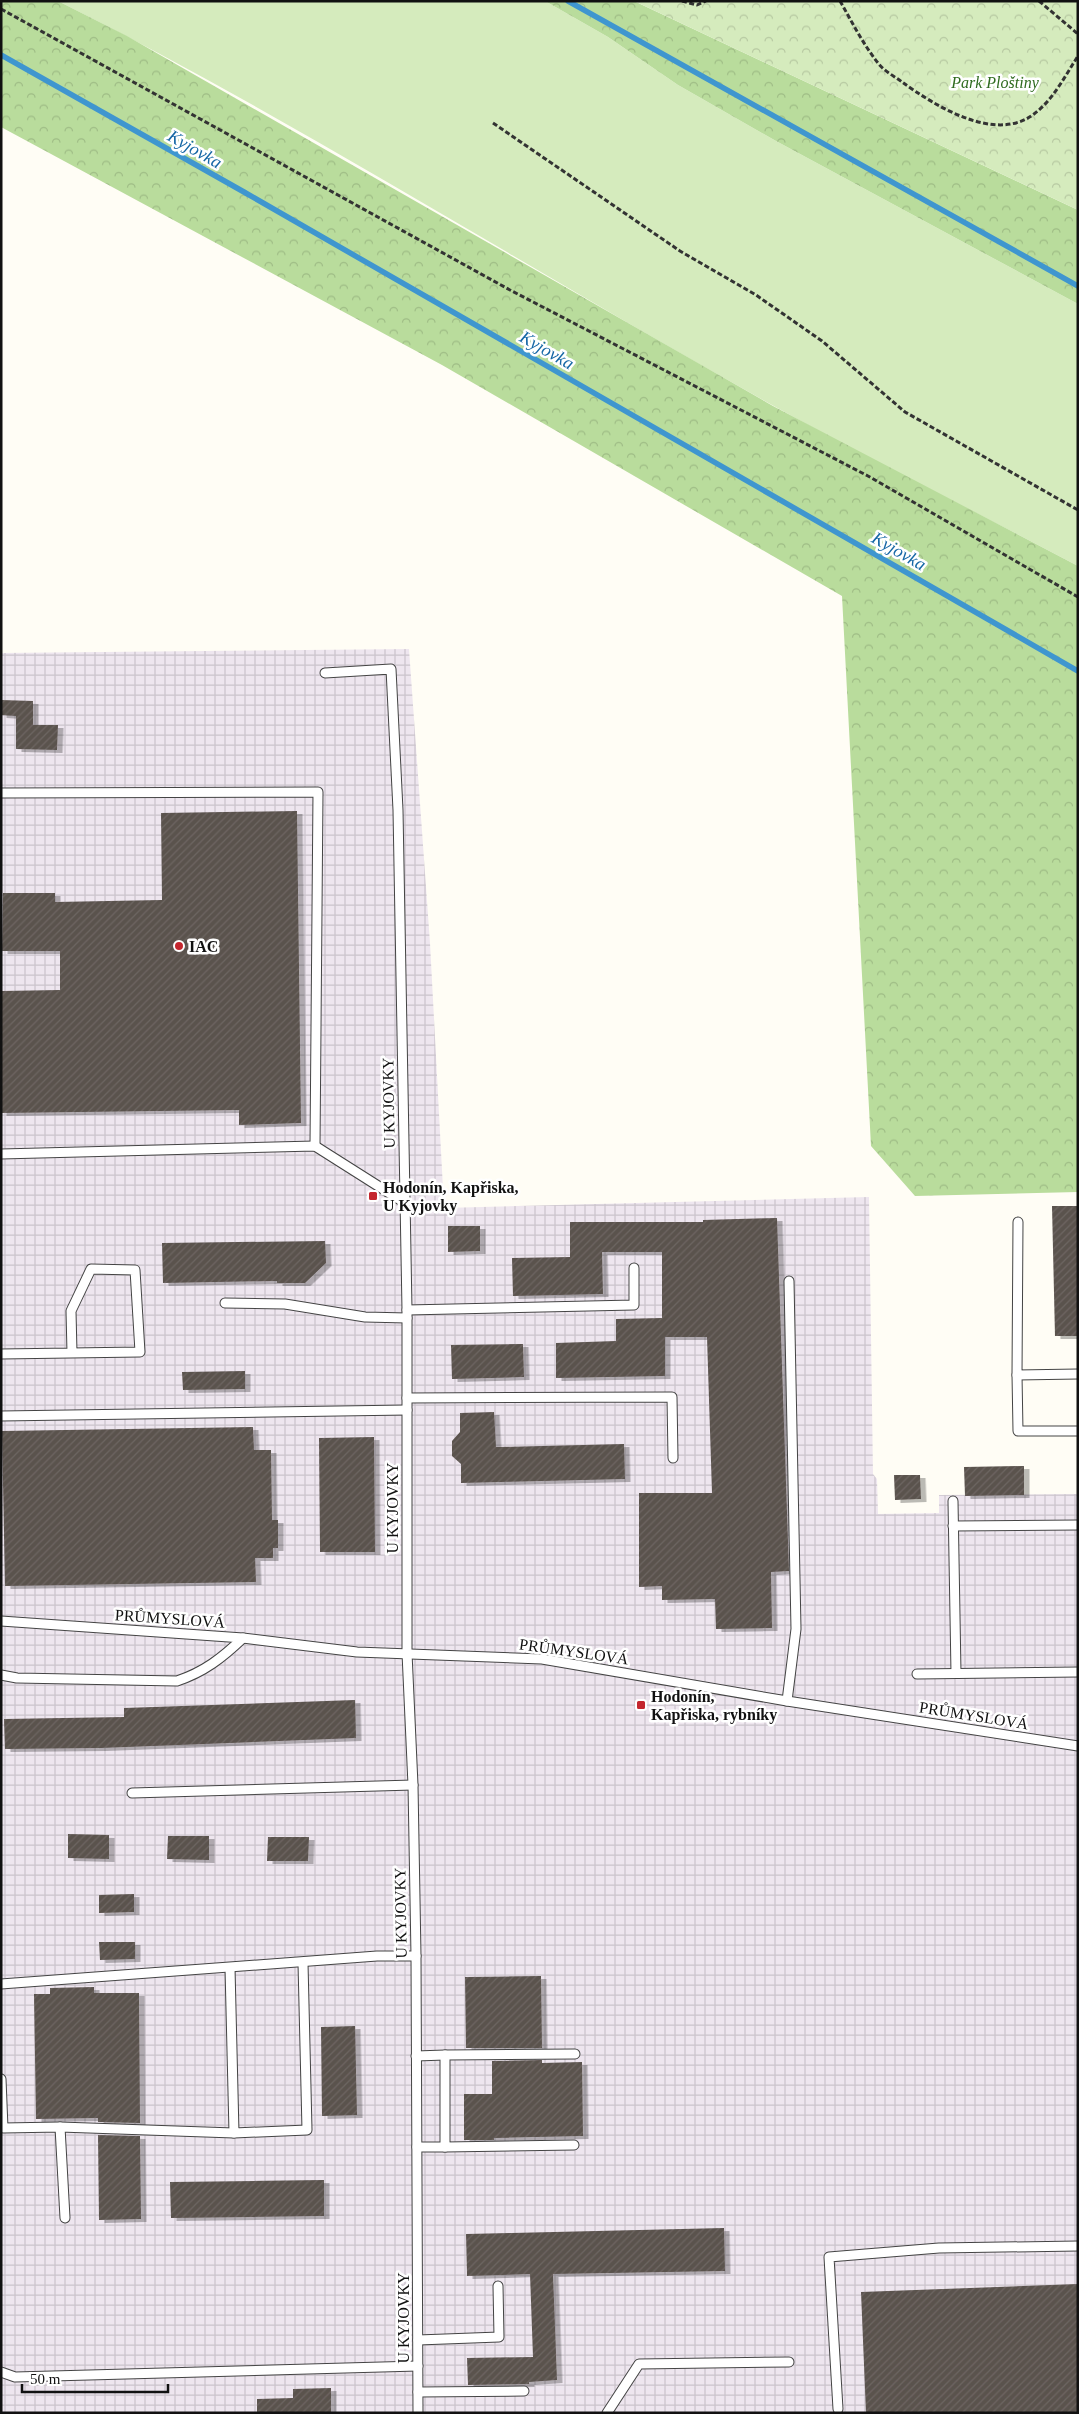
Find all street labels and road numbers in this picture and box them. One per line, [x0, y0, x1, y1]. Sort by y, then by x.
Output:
street label: U KYJOVKY [379, 1057, 398, 1149]
street label: U KYJOVKY [384, 1462, 401, 1554]
street label: PRŮMYSLOVÁ [114, 1605, 226, 1631]
street label: PRŮMYSLOVÁ [518, 1634, 630, 1668]
street label: PRŮMYSLOVÁ [918, 1697, 1030, 1733]
street label: U KYJOVKY [391, 1867, 410, 1959]
street label: U KYJOVKY [395, 2272, 412, 2364]

